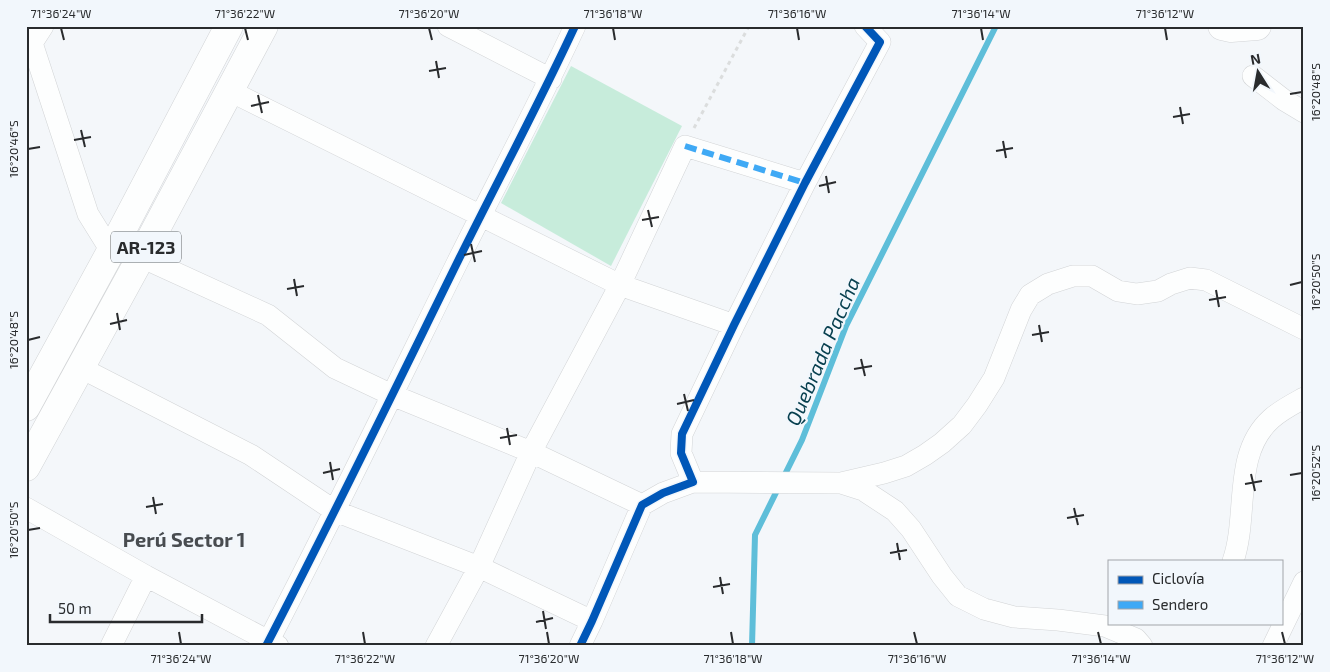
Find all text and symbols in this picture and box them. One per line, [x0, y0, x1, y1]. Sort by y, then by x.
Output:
text: 71°36'24"W [30, 6, 92, 20]
text: 71°36'22"W [215, 6, 275, 20]
text: 71°36'20"W [399, 6, 459, 20]
text: 71°36'18"W [584, 6, 643, 20]
text: 71°36'16"W [768, 6, 826, 20]
text: 71°36'14"W [951, 6, 1011, 20]
text: 71°36'12"W [1136, 6, 1194, 20]
north arrow [1232, 48, 1282, 98]
text: N [1249, 49, 1262, 68]
text: 16°20'48"S [1308, 63, 1322, 121]
text: 16°20'46"S [6, 120, 20, 178]
road number: AR-123 [111, 232, 181, 262]
text: 16°20'50"S [1308, 253, 1322, 311]
water label: Quebrada Paccha [780, 273, 864, 429]
text: 16°20'48"S [6, 311, 20, 369]
text: 16°20'52"S [1308, 444, 1322, 501]
text: 16°20'50"S [6, 501, 20, 559]
district label: Perú Sector 1 [123, 527, 245, 551]
legend [1108, 560, 1282, 624]
text: Ciclovía [1152, 569, 1204, 587]
scale bar [50, 592, 202, 624]
text: Sendero [1152, 595, 1208, 613]
text: 50 m [58, 599, 92, 617]
text: 71°36'24"W [150, 651, 212, 665]
text: 71°36'22"W [335, 651, 395, 665]
text: 71°36'20"W [519, 651, 579, 665]
text: 71°36'18"W [704, 651, 763, 665]
text: 71°36'16"W [888, 651, 946, 665]
text: 71°36'14"W [1071, 651, 1131, 665]
text: 71°36'12"W [1256, 651, 1314, 665]

